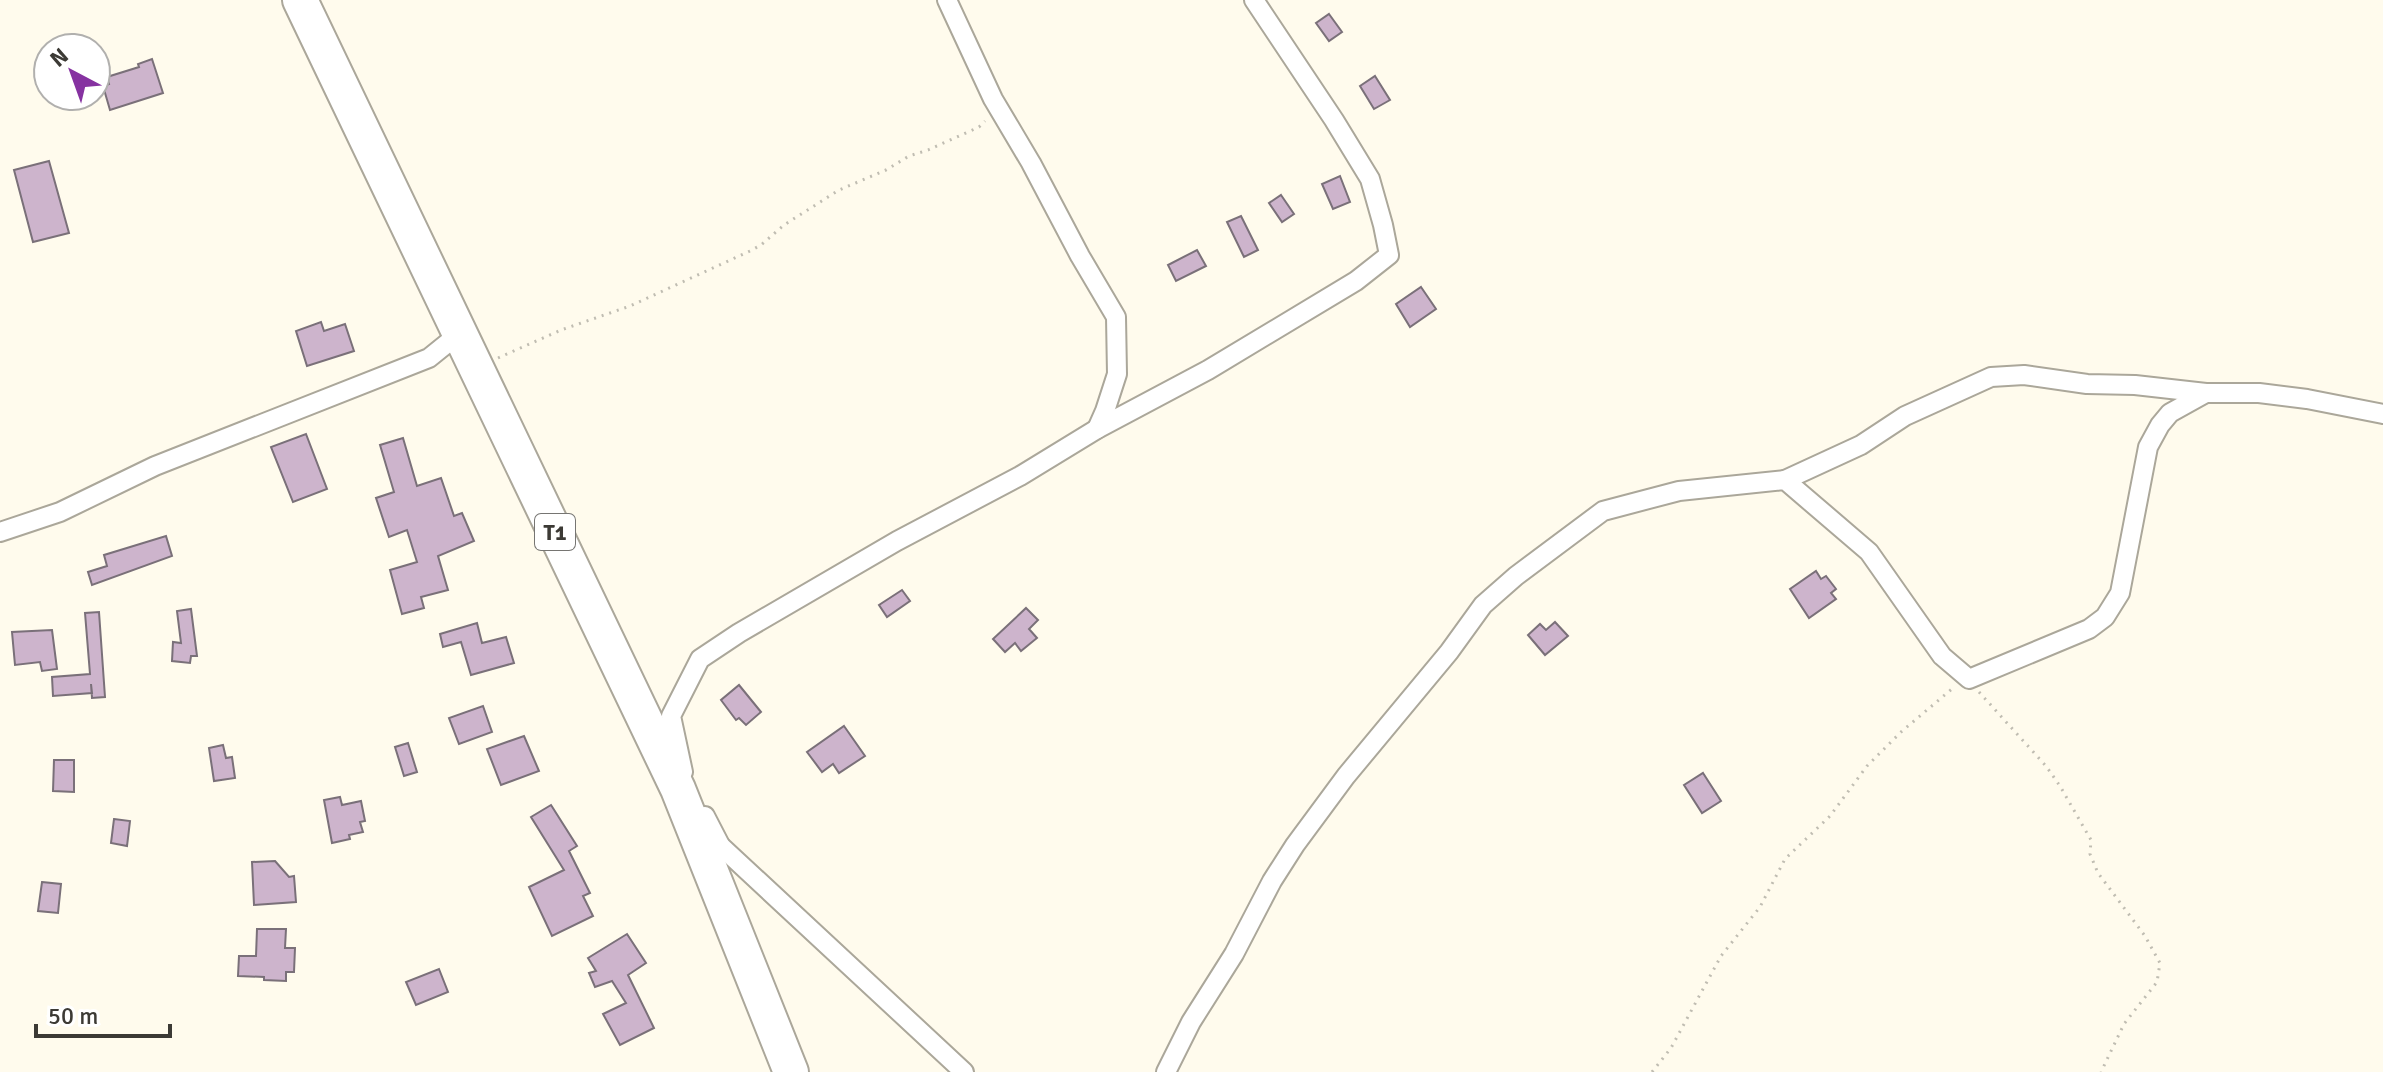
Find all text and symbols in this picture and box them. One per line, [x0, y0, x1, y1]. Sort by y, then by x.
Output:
north arrow [32, 32, 112, 112]
text: N [45, 42, 74, 72]
road number: T1 [535, 514, 575, 550]
scale bar [36, 988, 170, 1038]
text: 50 m [48, 1001, 98, 1031]

